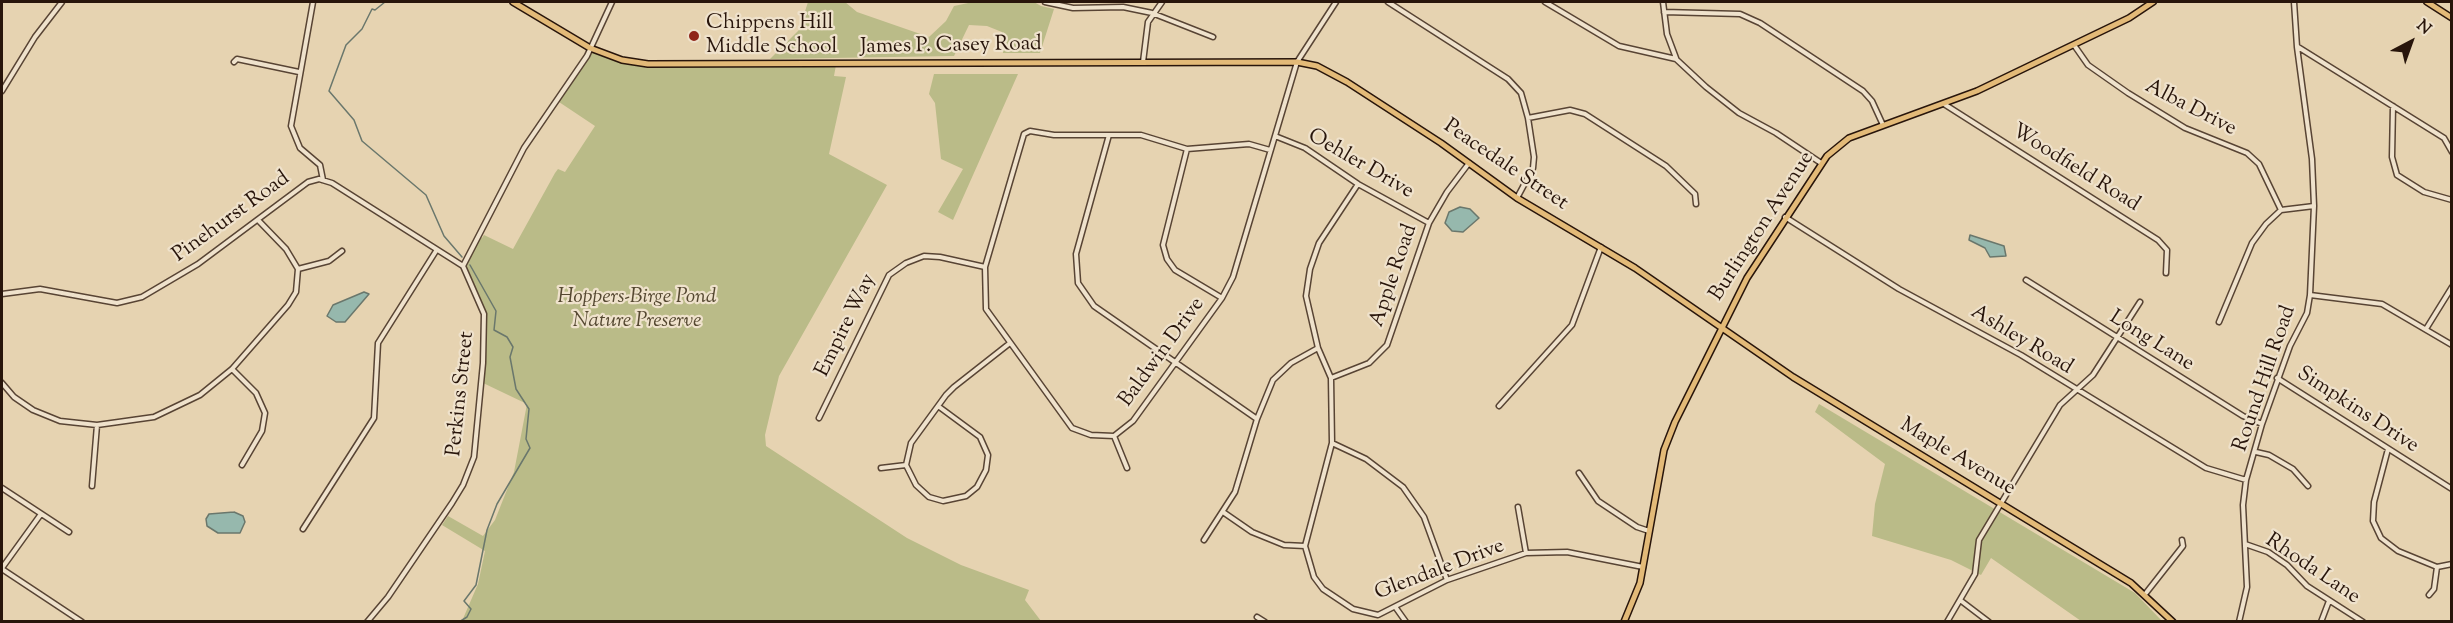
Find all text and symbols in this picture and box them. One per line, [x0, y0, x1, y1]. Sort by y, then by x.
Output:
place label: Chippens Hill Middle School [706, 11, 837, 61]
north arrow [2381, 12, 2441, 72]
text: N [2411, 15, 2436, 41]
marker: Chippens Hill Middle School [687, 29, 701, 43]
street label: James P. Casey Road [860, 33, 1042, 61]
street label: Alba Drive [2140, 75, 2240, 143]
street label: Peacedale Street [1438, 115, 1572, 217]
street label: Woodfield Road [2006, 120, 2144, 218]
street label: Oehler Drive [1303, 125, 1417, 205]
street label: Burlington Avenue [1705, 148, 1821, 306]
street label: Pinehurst Road [169, 167, 295, 269]
street label: Apple Road [1366, 221, 1424, 331]
street label: Empire Way [811, 270, 883, 382]
park label: Hoppers-Birge Pond Nature Preserve [558, 285, 716, 335]
street label: Baldwin Drive [1115, 293, 1211, 413]
street label: Ashley Road [1965, 301, 2077, 381]
street label: Round Hill Road [2229, 303, 2303, 455]
street label: Long Lane [2104, 306, 2198, 378]
street label: Perkins Street [443, 330, 481, 458]
street label: Simpkins Drive [2291, 362, 2423, 460]
street label: Maple Avenue [1895, 414, 2019, 502]
street label: Rhoda Lane [2260, 529, 2364, 611]
street label: Glendale Drive [1372, 535, 1508, 607]

